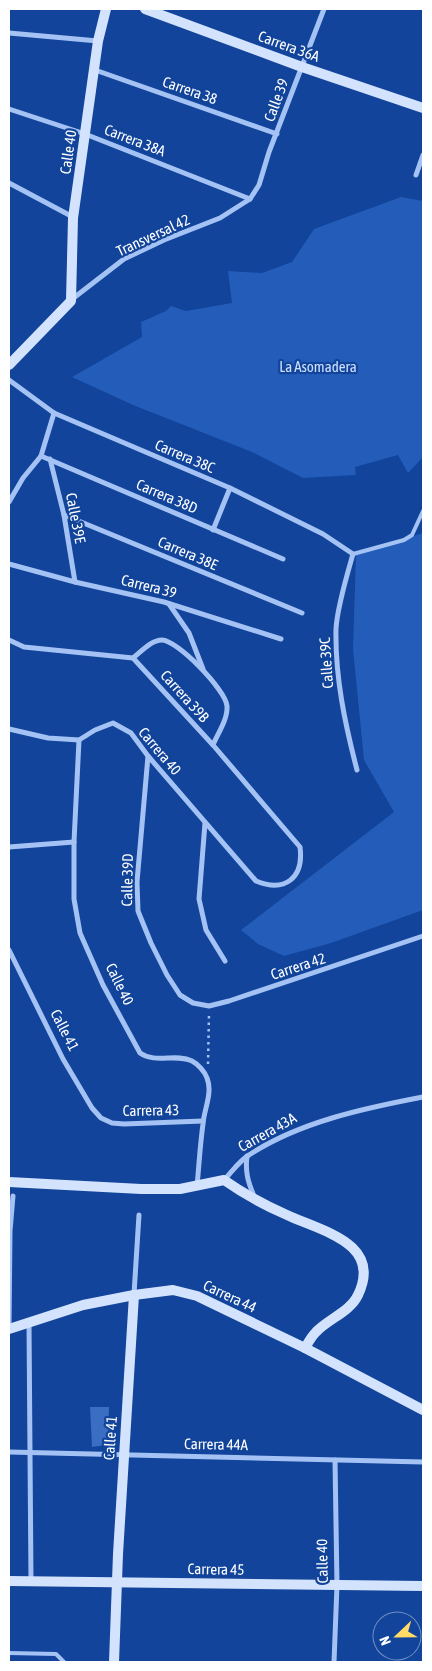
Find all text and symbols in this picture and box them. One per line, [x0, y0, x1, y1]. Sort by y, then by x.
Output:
street label: Carrera 36A [256, 27, 323, 65]
street label: Carrera 38 [160, 73, 220, 107]
street label: Calle 39 [260, 76, 292, 124]
street label: Carrera 38A [102, 121, 169, 160]
street label: Calle 40 [56, 129, 80, 175]
street label: Transversal 42 [114, 211, 192, 259]
park label: La Asomadera [279, 358, 357, 375]
street label: Carrera 38C [153, 436, 218, 476]
street label: Carrera 38D [134, 475, 200, 517]
street label: Calle 39E [63, 491, 89, 545]
street label: Carrera 38E [156, 533, 221, 573]
street label: Carrera 39 [119, 571, 179, 601]
street label: Calle 39C [316, 637, 336, 689]
street label: Carrera 39B [157, 667, 213, 725]
street label: Carrera 40 [135, 724, 185, 778]
street label: Calle 39D [118, 853, 136, 907]
street label: Carrera 42 [268, 949, 328, 983]
street label: Calle 40 [103, 960, 137, 1008]
street label: Calle 41 [47, 1006, 83, 1054]
street label: Carrera 43 [123, 1101, 179, 1119]
street label: Carrera 43A [235, 1109, 300, 1155]
street label: Carrera 44 [201, 1276, 259, 1316]
street label: Calle 41 [100, 1415, 120, 1461]
street label: Carrera 44A [184, 1435, 249, 1453]
street label: Calle 40 [313, 1539, 331, 1583]
street label: Carrera 45 [188, 1560, 244, 1578]
north arrow [372, 1611, 422, 1661]
text: N [376, 1634, 394, 1648]

